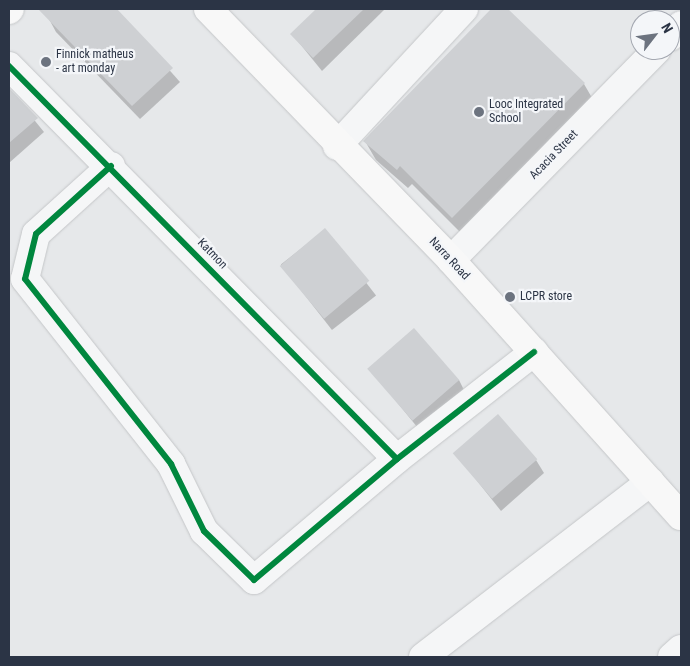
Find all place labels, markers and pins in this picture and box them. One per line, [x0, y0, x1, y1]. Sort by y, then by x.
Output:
place label: Finnick matheus - art monday [56, 48, 134, 76]
marker: Finnick matheus - art monday [40, 56, 52, 68]
place label: Looc Integrated School [489, 98, 563, 126]
marker: Looc Integrated School [473, 106, 485, 118]
place label: LCPR store [520, 290, 572, 304]
marker: LCPR store [504, 291, 516, 303]

